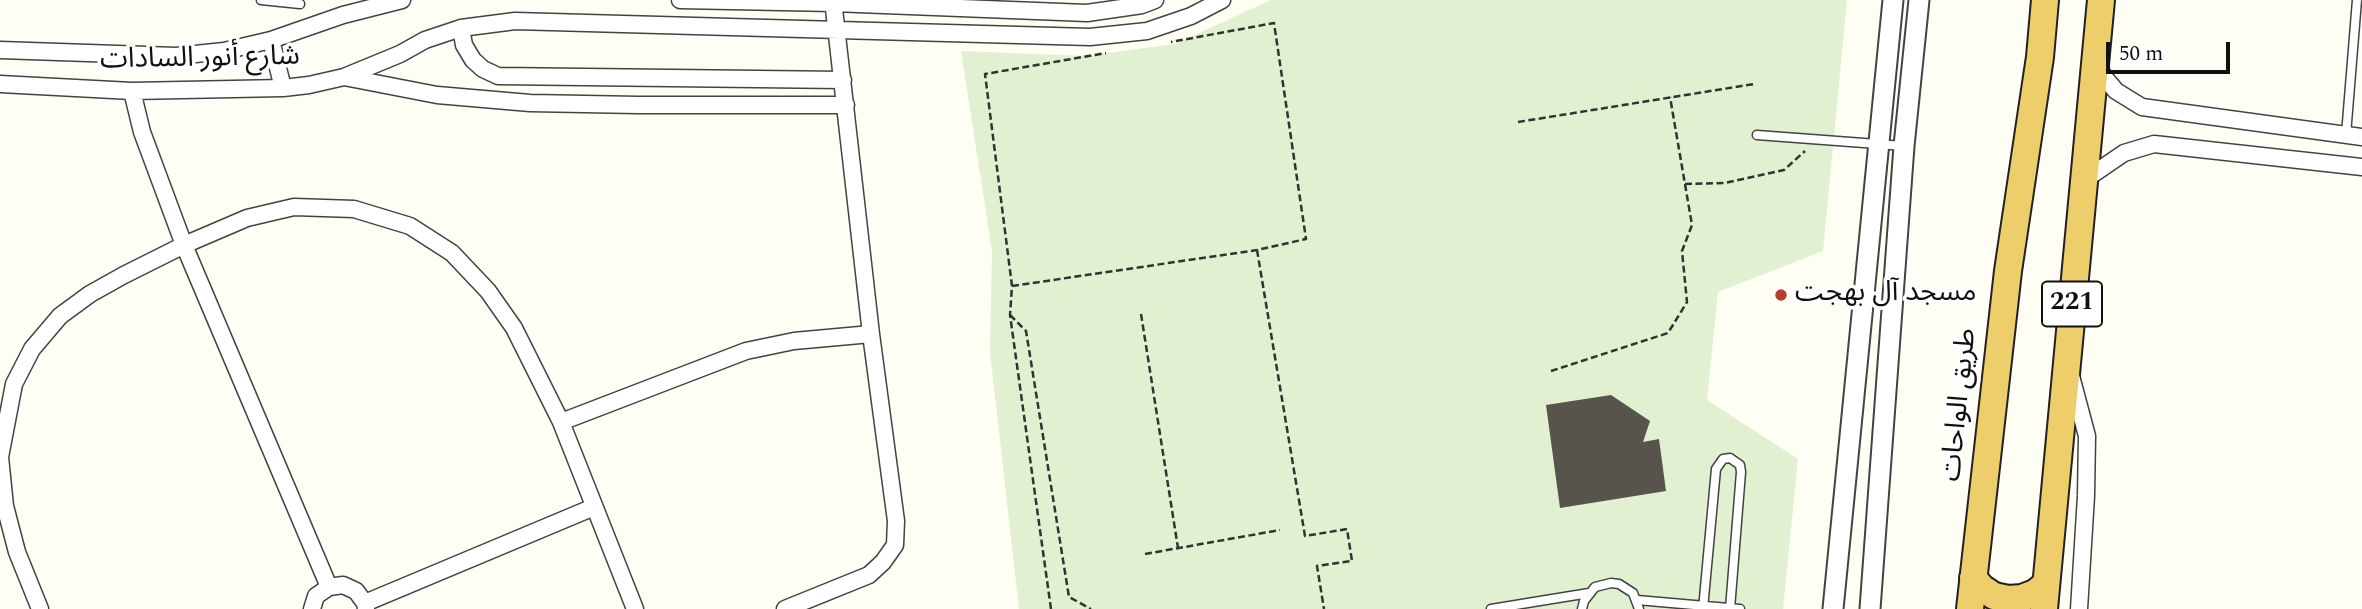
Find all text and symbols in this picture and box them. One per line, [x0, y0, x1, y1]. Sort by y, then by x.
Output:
scale bar [2110, 28, 2234, 72]
text: 50 m [2119, 38, 2163, 70]
street label: شارع أنور السادات [100, 41, 300, 79]
place label: مسجد آل بهجت [1795, 278, 1976, 312]
road number: 221 [2042, 282, 2102, 326]
marker: مسجد آل بهجت [1773, 287, 1789, 303]
street label: طريق الواحات [1936, 327, 1986, 483]

